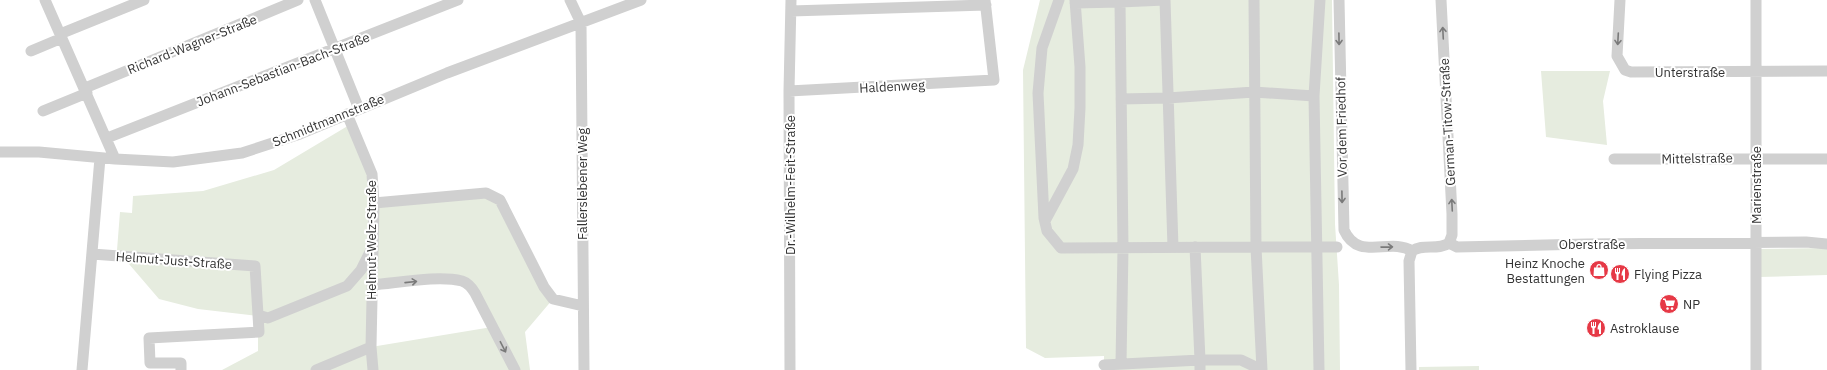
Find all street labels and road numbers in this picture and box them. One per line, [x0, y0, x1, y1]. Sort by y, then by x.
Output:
street label: Richard-Wagner-Straße [125, 11, 259, 78]
street label: Johann-Sebastian-Bach-Straße [194, 29, 372, 110]
street label: German-Titow-Straße [1436, 58, 1459, 186]
street label: Unterstraße [1655, 64, 1725, 81]
street label: Haldenweg [859, 76, 925, 97]
street label: Vor dem Friedhof [1332, 77, 1351, 177]
street label: Schmidtmannstraße [270, 90, 387, 151]
street label: Dr.-Wilhelm-Feit-Straße [782, 115, 799, 255]
street label: Fallerslebener Weg [574, 128, 591, 240]
street label: Marienstraße [1748, 146, 1765, 224]
street label: Mittelstraße [1661, 149, 1733, 168]
street label: Helmut-Welz-Straße [363, 180, 380, 300]
street label: Oberstraße [1559, 236, 1625, 253]
street label: Helmut-Just-Straße [115, 248, 233, 273]

